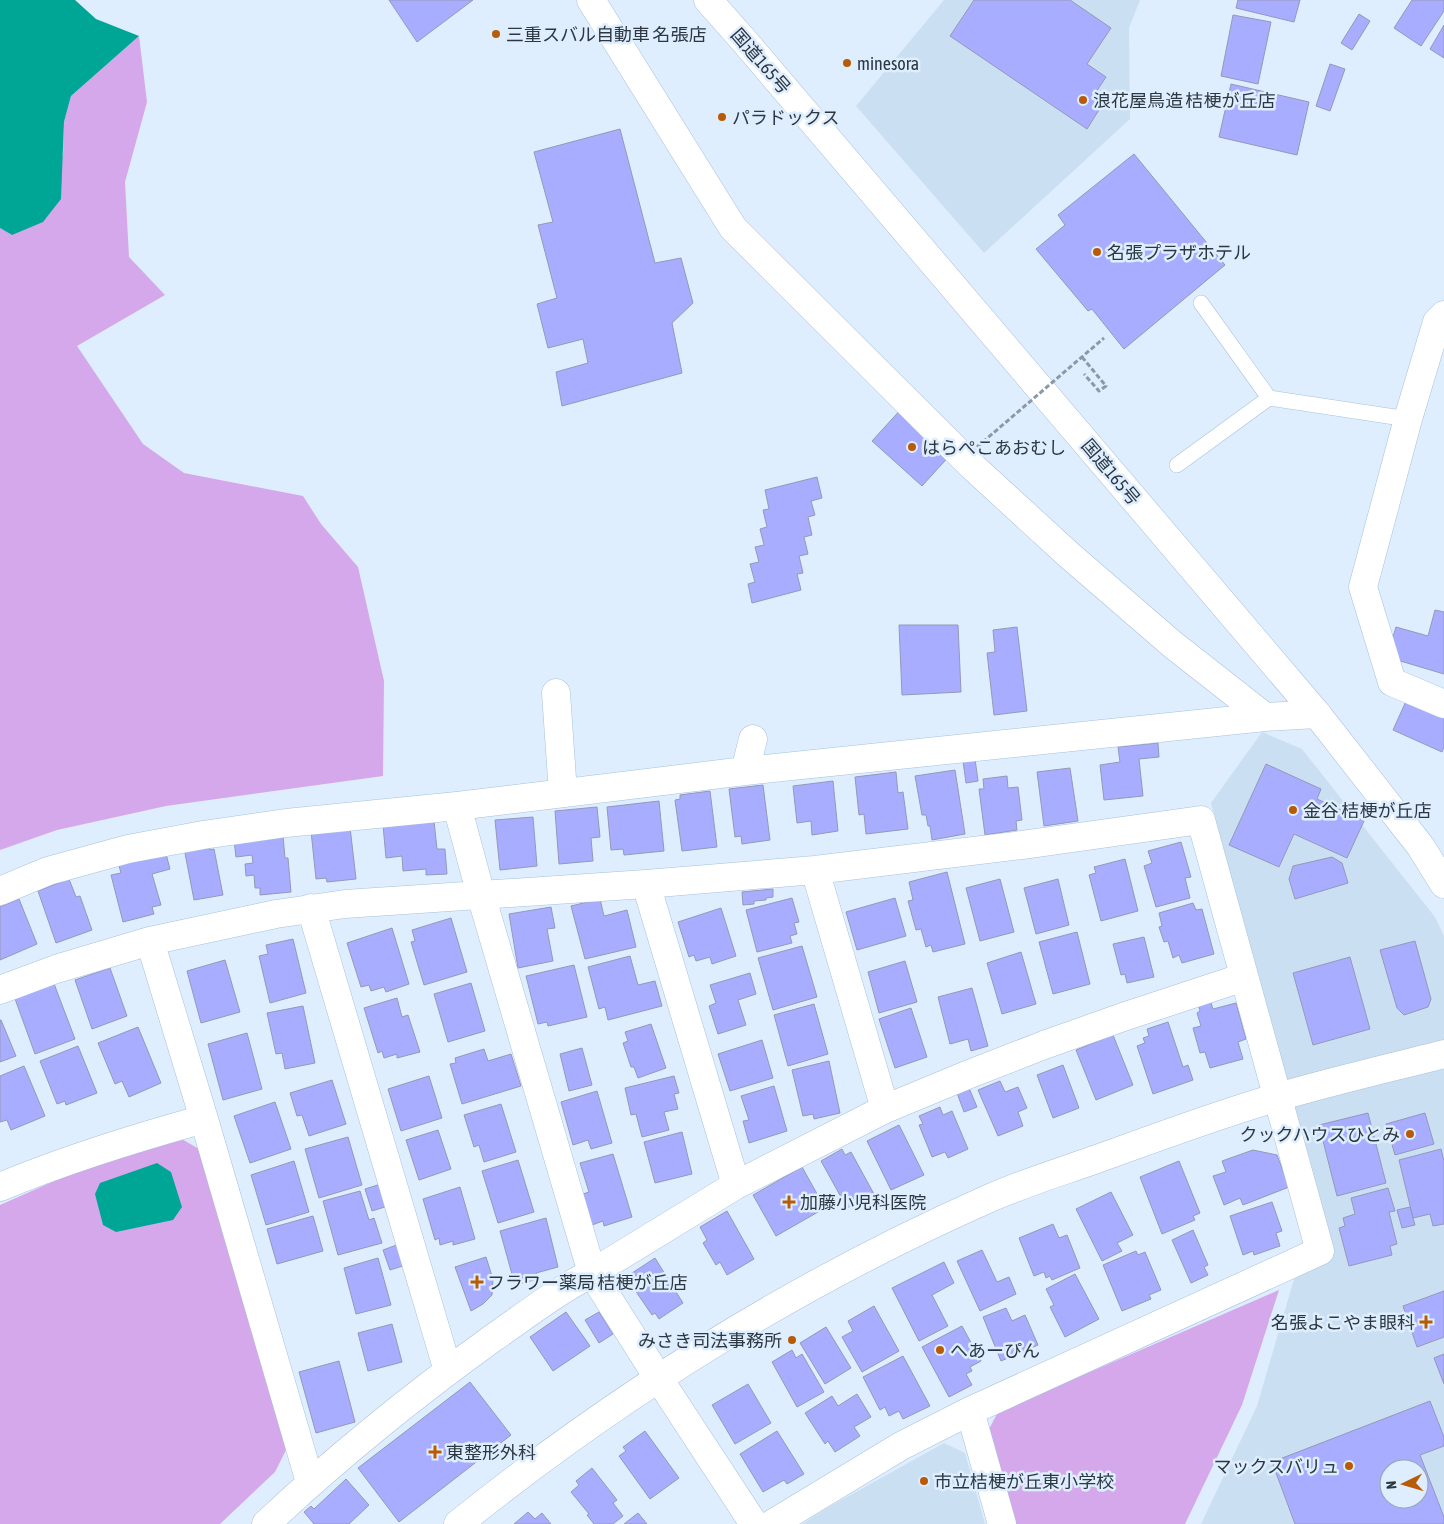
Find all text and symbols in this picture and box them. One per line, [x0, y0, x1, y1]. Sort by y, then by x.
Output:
place label: 三重スバル自動車 名張店 [506, 24, 706, 45]
street label: 国道165号 [727, 24, 795, 98]
marker: 三重スバル自動車 名張店 [490, 28, 502, 40]
place label: minesora [857, 53, 919, 74]
marker: minesora [841, 57, 853, 69]
place label: 浪花屋鳥造 桔梗が丘店 [1093, 90, 1275, 111]
marker: 浪花屋鳥造 桔梗が丘店 [1077, 94, 1089, 106]
place label: パラドックス [732, 107, 839, 128]
marker: パラドックス [716, 111, 728, 123]
place label: 名張プラザホテル [1107, 242, 1251, 263]
marker: 名張プラザホテル [1091, 246, 1103, 258]
street label: 国道165号 [1077, 435, 1145, 509]
place label: はらぺこあおむし [922, 437, 1066, 458]
marker: はらぺこあおむし [906, 441, 918, 453]
place label: 金谷 桔梗が丘店 [1303, 800, 1431, 821]
marker: 金谷 桔梗が丘店 [1287, 804, 1299, 816]
place label: クックハウスひとみ [1239, 1124, 1400, 1145]
marker: クックハウスひとみ [1404, 1128, 1416, 1140]
place label: 加藤小児科医院 [800, 1192, 926, 1213]
marker: 加藤小児科医院 [782, 1195, 796, 1209]
place label: フラワー薬局 桔梗が丘店 [487, 1272, 687, 1293]
marker: フラワー薬局 桔梗が丘店 [471, 1276, 483, 1288]
place label: 名張よこやま眼科 [1271, 1312, 1415, 1333]
marker: 名張よこやま眼科 [1419, 1315, 1433, 1329]
place label: みさき司法事務所 [638, 1330, 782, 1351]
marker: みさき司法事務所 [786, 1334, 798, 1346]
place label: へあーぴん [950, 1340, 1040, 1361]
marker: へあーぴん [934, 1344, 946, 1356]
place label: 東整形外科 [446, 1442, 536, 1463]
marker: 東整形外科 [428, 1445, 442, 1459]
place label: マックスバリュ [1214, 1456, 1339, 1477]
north arrow [1379, 1459, 1429, 1509]
marker: マックスバリュ [1343, 1460, 1355, 1472]
place label: 市立桔梗が丘東小学校 [934, 1471, 1114, 1492]
marker: 市立桔梗が丘東小学校 [918, 1475, 930, 1487]
text: N [1383, 1480, 1399, 1490]

